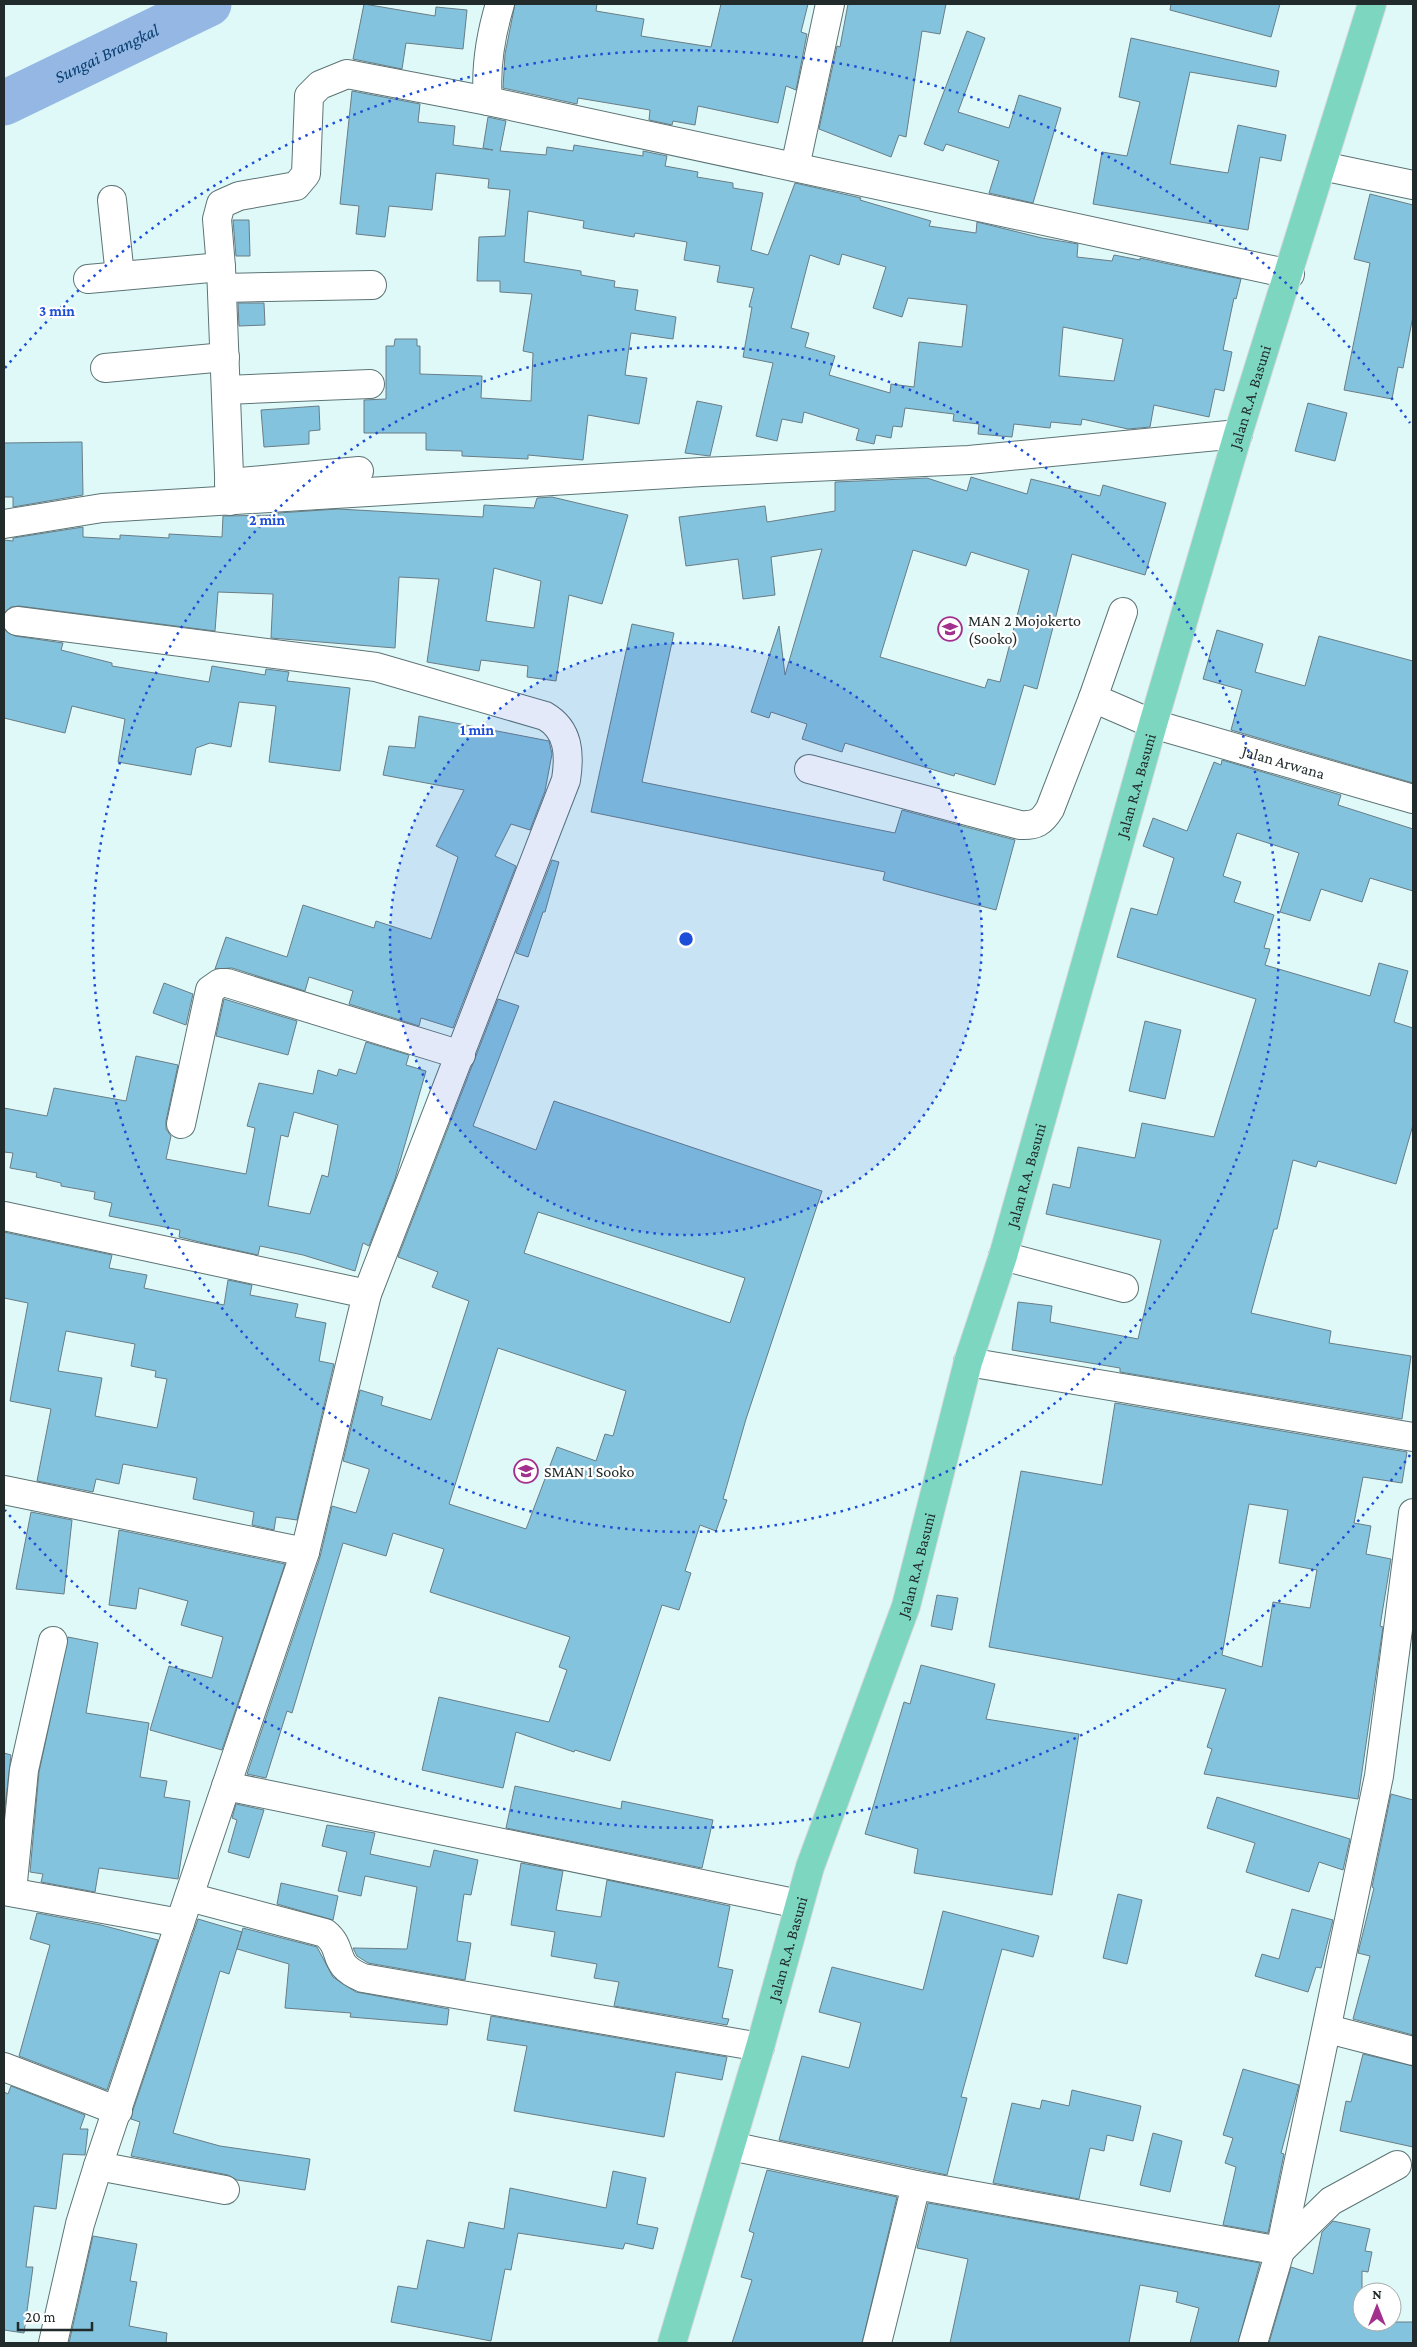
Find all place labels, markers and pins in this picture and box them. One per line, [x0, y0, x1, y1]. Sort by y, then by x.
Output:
place label: MAN 2 Mojokerto (Sooko) [968, 612, 1081, 648]
school or university icon: MAN 2 Mojokerto (Sooko) [937, 616, 963, 642]
centre of rings [677, 930, 695, 948]
school or university icon: SMAN 1 Sooko [513, 1458, 539, 1484]
place label: SMAN 1 Sooko [544, 1463, 635, 1480]

